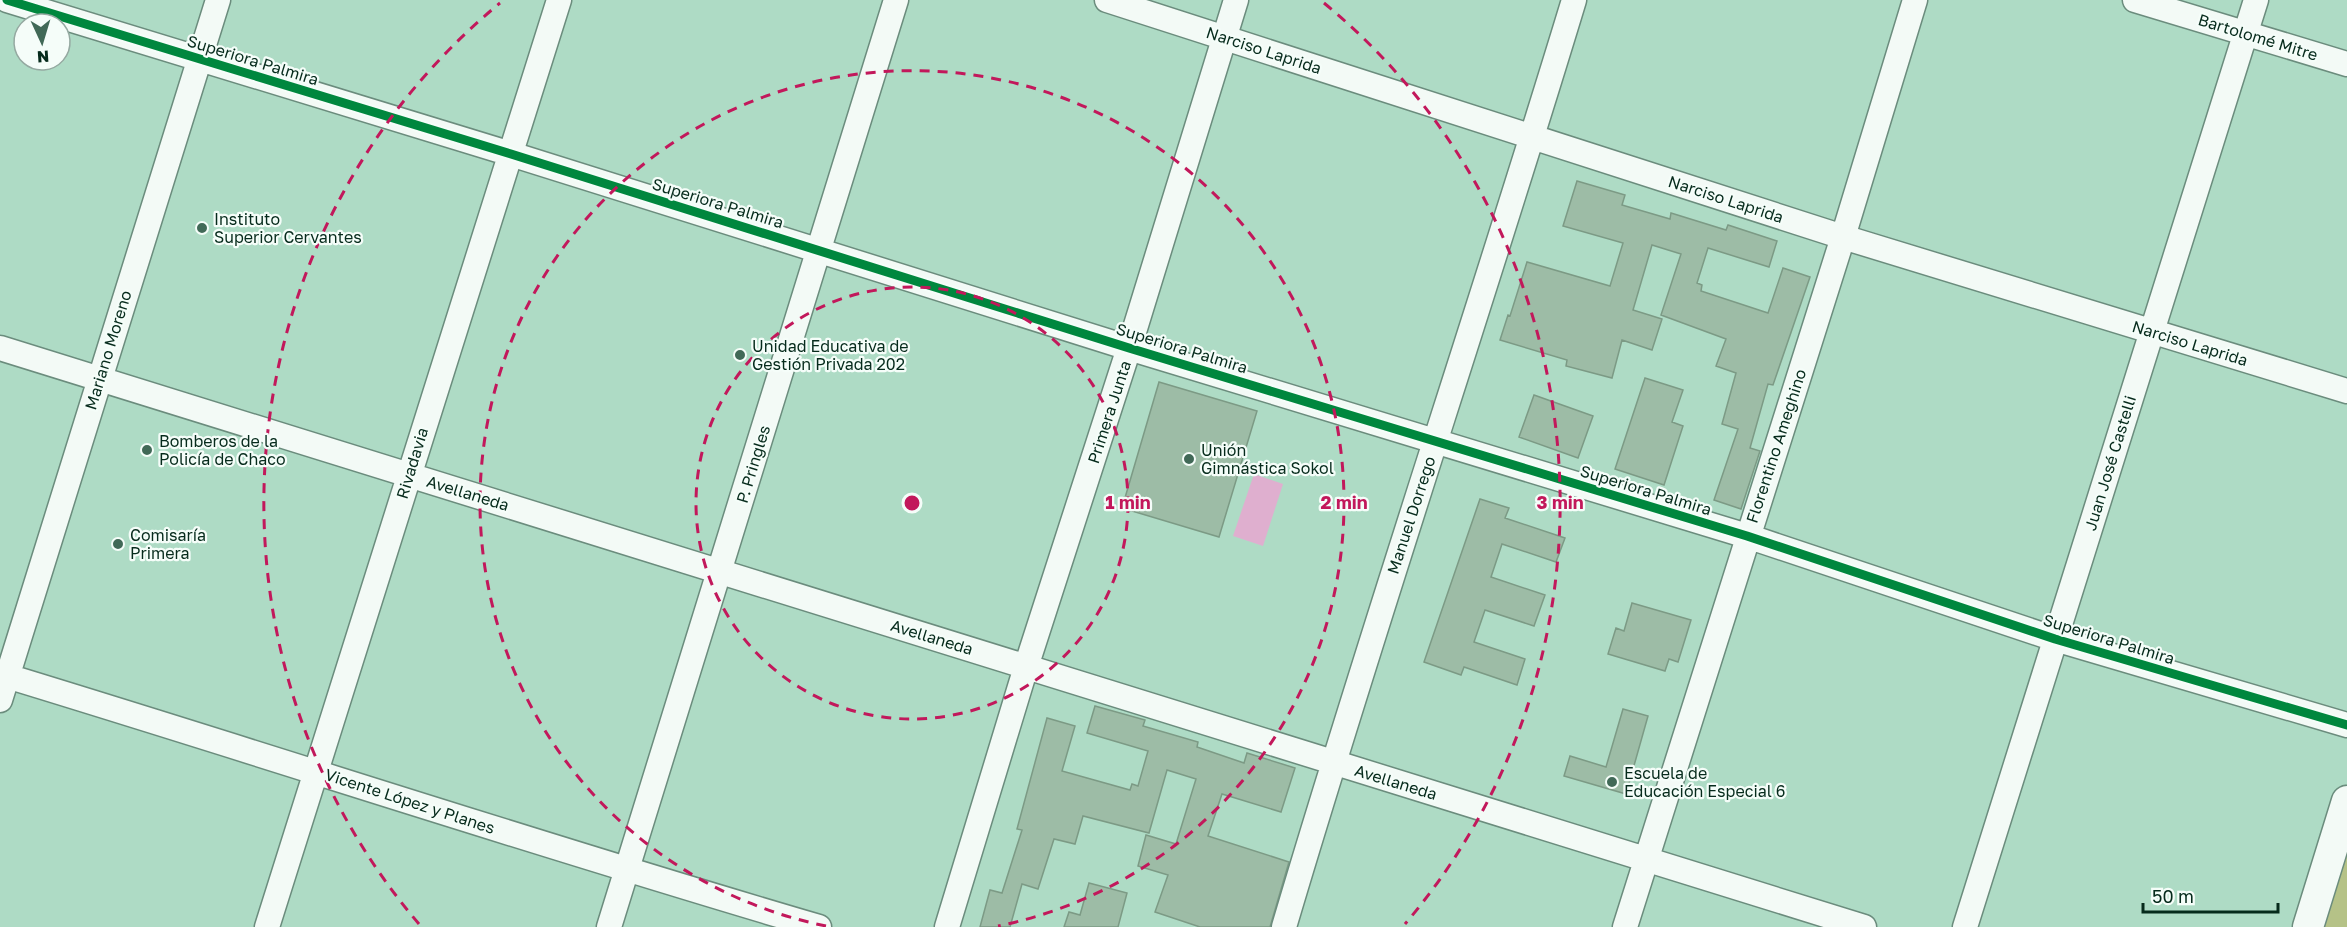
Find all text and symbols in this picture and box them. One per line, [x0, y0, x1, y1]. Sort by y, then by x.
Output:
street label: Bartolomé Mitre [2196, 9, 2320, 65]
north arrow [12, 12, 72, 72]
street label: Narciso Laprida [1204, 22, 1324, 78]
street label: Superiora Palmira [185, 31, 321, 89]
text: N [36, 47, 50, 67]
street label: Narciso Laprida [1666, 171, 1786, 227]
street label: Superiora Palmira [650, 174, 786, 232]
place label: Instituto Superior Cervantes [214, 209, 362, 247]
marker: Instituto Superior Cervantes [195, 221, 209, 235]
street label: Mariano Moreno [80, 288, 136, 412]
street label: Narciso Laprida [2130, 316, 2250, 370]
street label: Superiora Palmira [1114, 319, 1250, 377]
place label: Unidad Educativa de Gestión Privada 202 [752, 336, 909, 374]
marker: Unidad Educativa de Gestión Privada 202 [733, 348, 747, 362]
street label: Primera Junta [1083, 358, 1135, 466]
street label: Florentino Ameghino [1742, 366, 1810, 526]
street label: Juan José Castelli [2080, 393, 2140, 533]
street label: P. Pringles [732, 423, 774, 505]
street label: Rivadavia [392, 425, 432, 501]
place label: Bomberos de la Policía de Chaco [159, 431, 286, 469]
place label: Unión Gimnástica Sokol [1201, 440, 1334, 478]
marker: Bomberos de la Policía de Chaco [140, 443, 154, 457]
marker: Unión Gimnástica Sokol [1182, 452, 1196, 466]
street label: Manuel Dorrego [1383, 454, 1439, 576]
street label: Superiora Palmira [1578, 461, 1714, 519]
street label: Avellaneda [424, 471, 512, 515]
text: 1 min [1105, 491, 1151, 513]
text: 2 min [1320, 491, 1368, 513]
text: 3 min [1536, 491, 1584, 513]
centre of rings [902, 493, 922, 513]
place label: Comisaría Primera [130, 525, 206, 563]
marker: Comisaría Primera [111, 537, 125, 551]
street label: Superiora Palmira [2041, 610, 2177, 668]
street label: Avellaneda [888, 615, 976, 659]
street label: Avellaneda [1352, 760, 1440, 804]
place label: Escuela de Educación Especial 6 [1624, 763, 1786, 801]
street label: Vicente López y Planes [323, 764, 497, 838]
marker: Escuela de Educación Especial 6 [1605, 775, 1619, 789]
scale bar [2143, 876, 2278, 914]
text: 50 m [2152, 885, 2194, 907]

